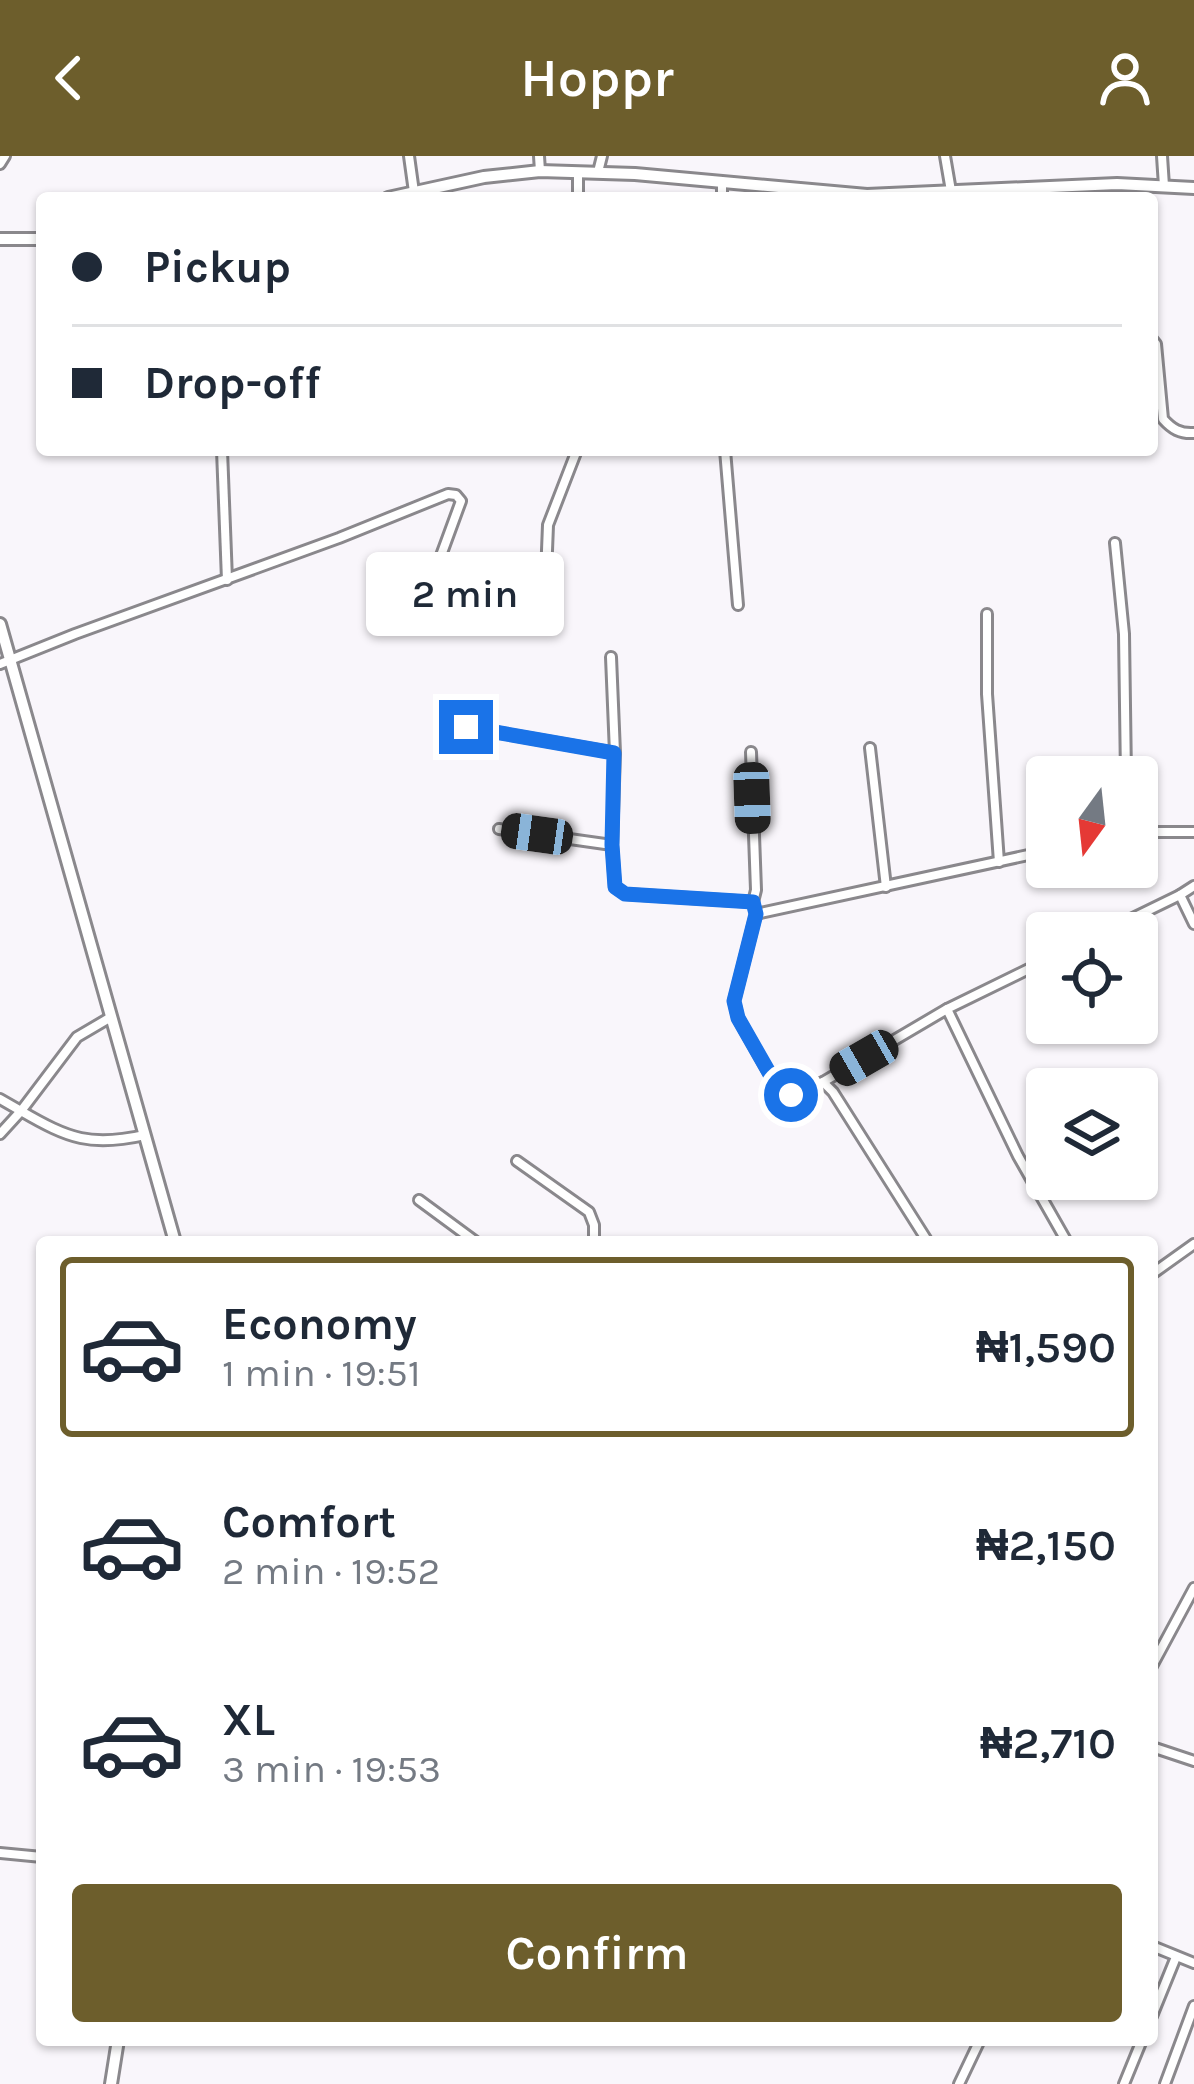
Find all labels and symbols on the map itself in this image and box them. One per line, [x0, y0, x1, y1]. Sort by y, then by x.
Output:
callout: 2 min [367, 553, 565, 637]
route end [439, 700, 493, 754]
north arrow [1026, 756, 1158, 888]
car [733, 761, 771, 835]
car [499, 811, 575, 857]
car [824, 1024, 904, 1092]
route start [764, 1068, 818, 1122]

